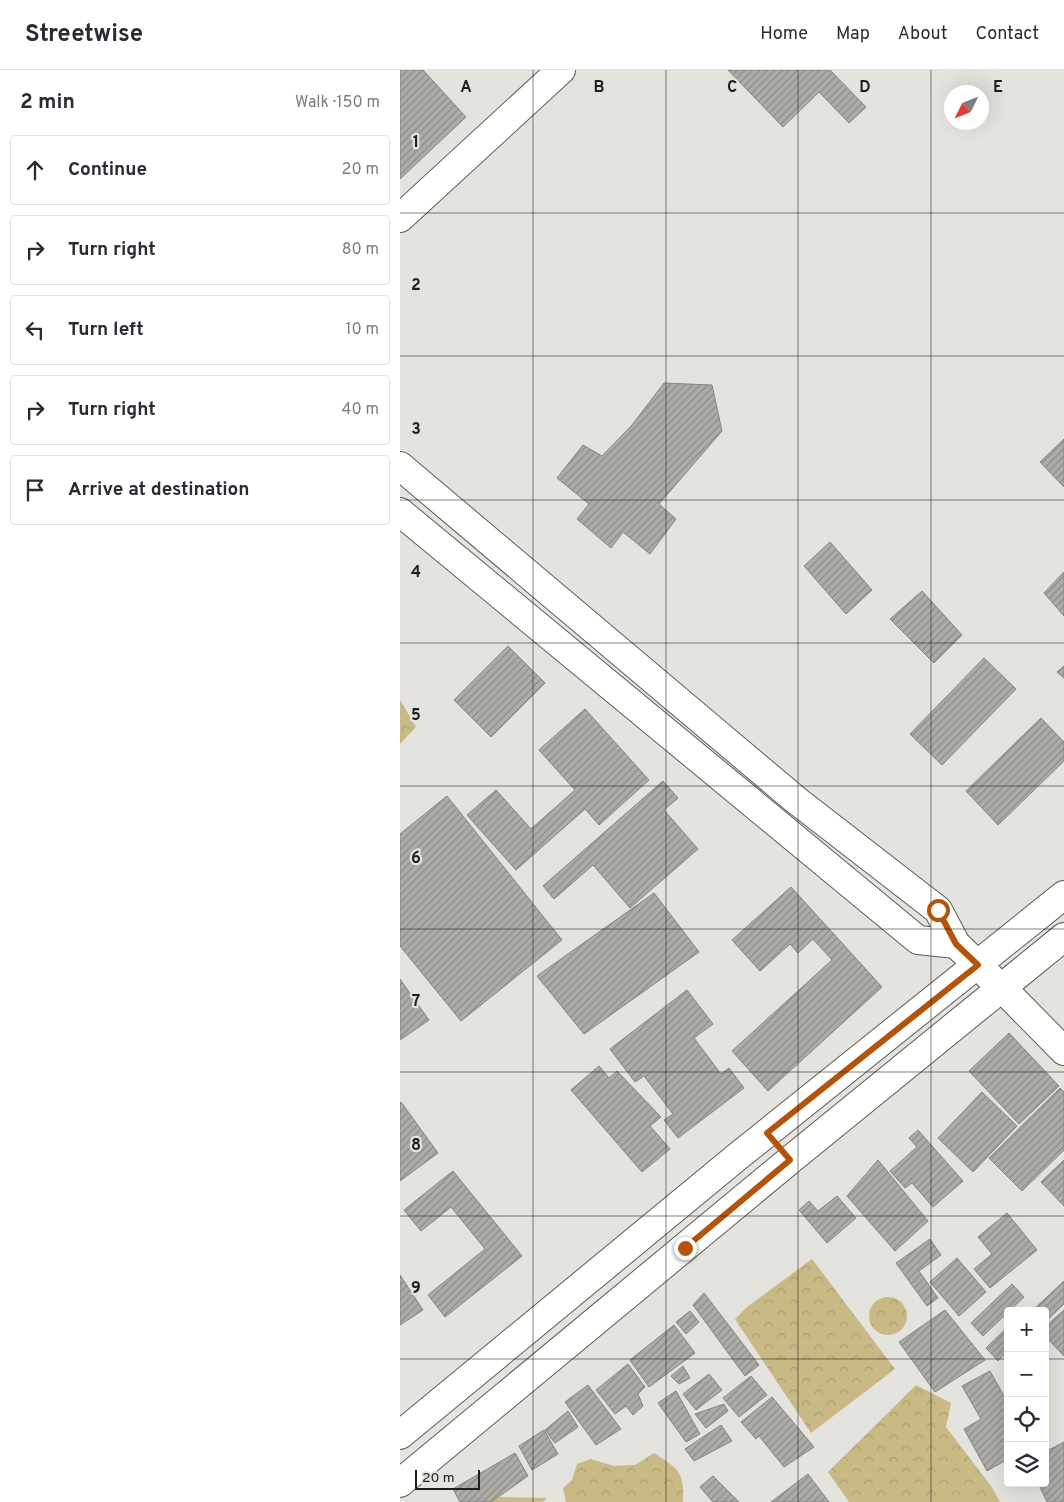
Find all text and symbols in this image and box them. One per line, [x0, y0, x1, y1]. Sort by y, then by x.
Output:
text: Streetwise [25, 20, 143, 50]
text: Home [760, 23, 808, 46]
text: Map [836, 23, 870, 46]
text: About [898, 23, 947, 46]
text: Contact [975, 23, 1039, 46]
text: A [460, 78, 472, 98]
text: B [593, 78, 605, 98]
text: C [727, 78, 737, 98]
text: D [859, 78, 871, 98]
text: E [993, 78, 1003, 98]
north arrow [944, 85, 989, 130]
text: 2 min [20, 89, 75, 116]
text: Walk · 150 m [295, 93, 380, 113]
text: 1 [413, 133, 419, 153]
icon: ahead [21, 156, 49, 184]
text: Continue [68, 158, 147, 182]
text: 20 m [342, 160, 379, 180]
icon: right [21, 236, 49, 264]
text: Turn right [68, 238, 156, 262]
text: 80 m [342, 240, 379, 260]
text: 2 [411, 276, 421, 296]
icon: left [21, 316, 49, 344]
text: Turn left [68, 318, 144, 342]
text: 10 m [345, 320, 379, 340]
icon: right [21, 396, 49, 424]
text: Turn right [68, 398, 156, 422]
text: 40 m [341, 400, 379, 420]
text: 3 [411, 420, 421, 440]
icon: arrive [21, 476, 49, 504]
text: Arrive at destination [68, 478, 249, 502]
text: 4 [411, 563, 421, 583]
text: 5 [411, 706, 421, 726]
text: 6 [411, 849, 421, 869]
route start [927, 899, 950, 922]
text: 7 [412, 992, 420, 1012]
text: 8 [411, 1136, 421, 1156]
route end [674, 1237, 697, 1260]
text: 9 [411, 1279, 421, 1299]
map controls [1004, 1307, 1049, 1487]
button: + [1004, 1307, 1049, 1352]
button: − [1004, 1352, 1049, 1397]
button: locate [1004, 1397, 1049, 1442]
button: layers [1004, 1442, 1049, 1487]
scale bar [415, 1467, 480, 1490]
text: 20 m [422, 1470, 455, 1487]

